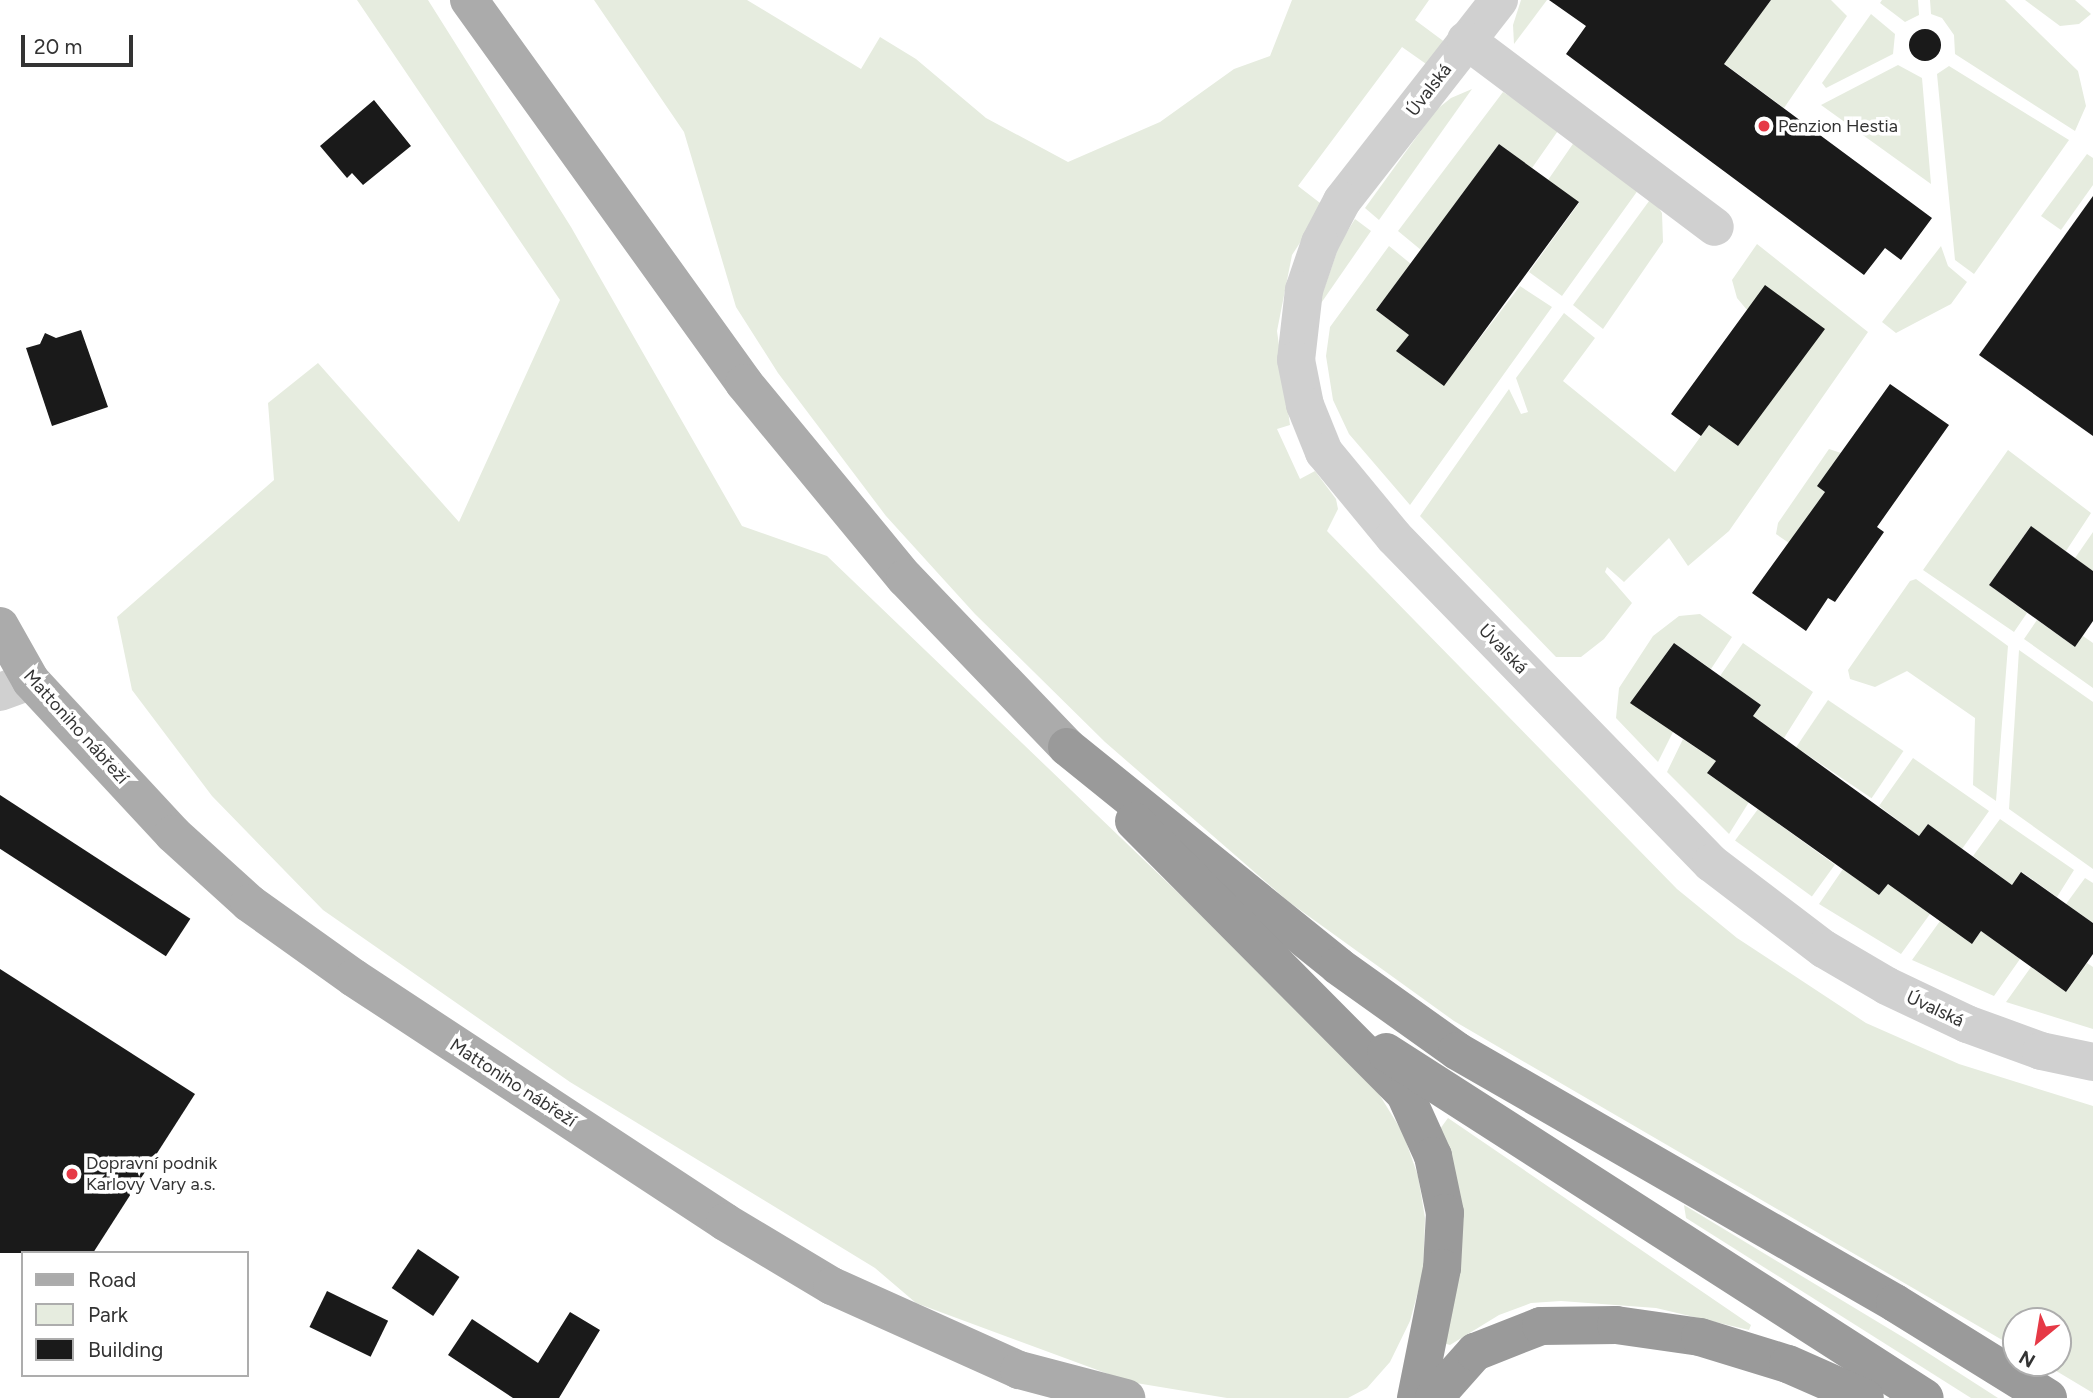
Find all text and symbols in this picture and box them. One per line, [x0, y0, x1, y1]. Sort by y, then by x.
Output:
scale bar [24, 21, 136, 65]
text: 20 m [34, 34, 82, 59]
street label: Úvalská [1402, 59, 1456, 121]
place label: Penzion Hestia [1778, 115, 1898, 137]
marker: Penzion Hestia [1756, 118, 1772, 134]
street label: Úvalská [1474, 620, 1532, 678]
street label: Mattoniho nábřeží [19, 665, 133, 789]
street label: Úvalská [1903, 986, 1967, 1032]
street label: Mattoniho nábřeží [446, 1034, 580, 1132]
place label: Dopravní podnik Karlovy Vary a.s. [86, 1153, 217, 1196]
marker: Dopravní podnik Karlovy Vary a.s. [64, 1166, 80, 1182]
legend [21, 1251, 248, 1377]
text: Road [88, 1267, 136, 1292]
text: Park [88, 1302, 128, 1327]
north arrow [2002, 1307, 2072, 1377]
text: Building [88, 1337, 163, 1362]
text: N [2015, 1345, 2039, 1373]

